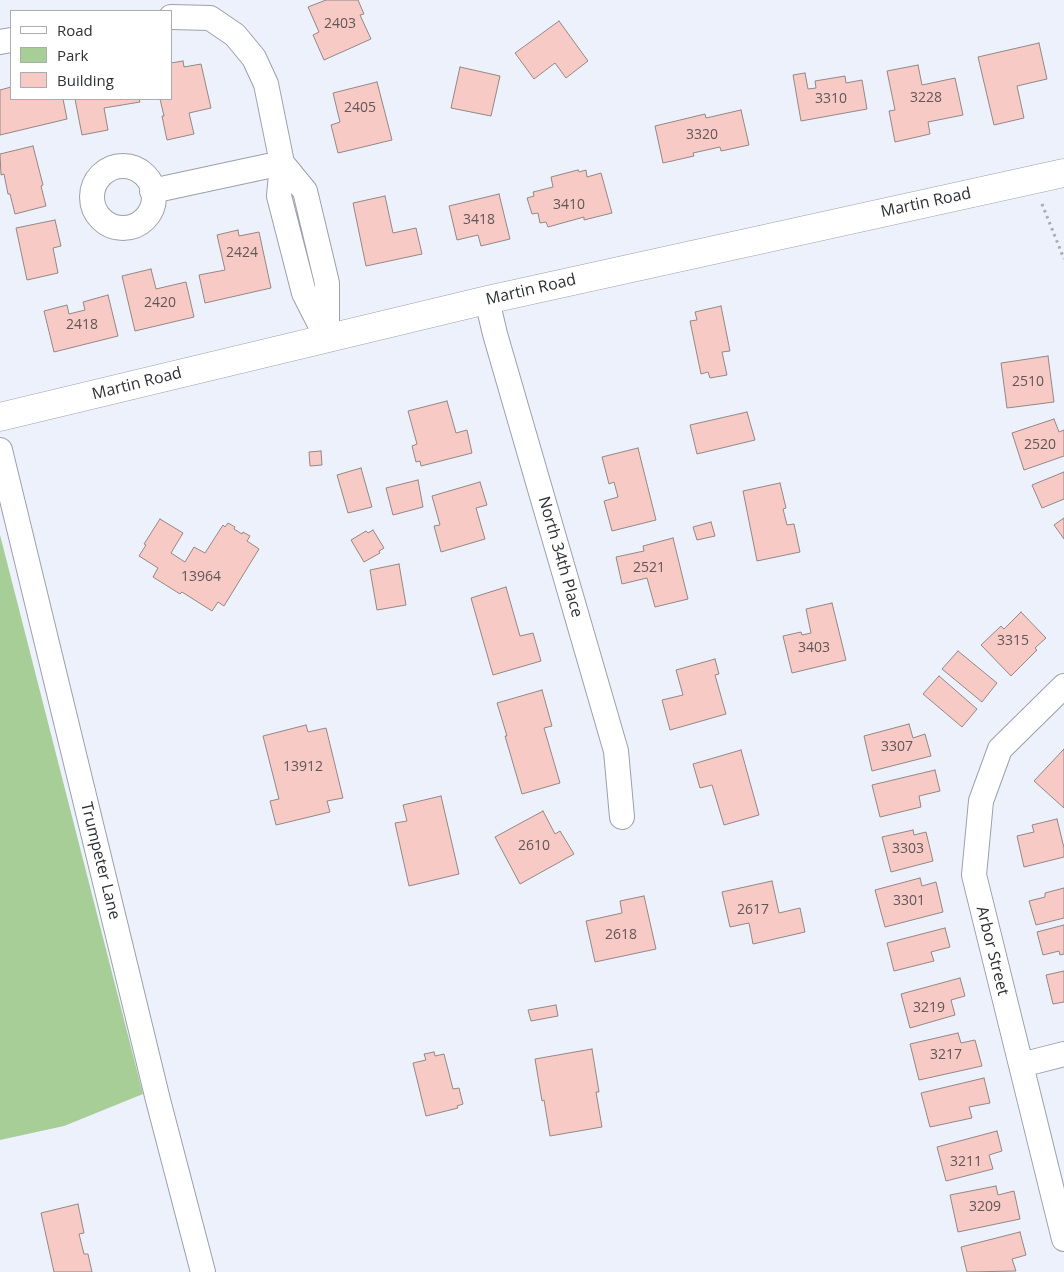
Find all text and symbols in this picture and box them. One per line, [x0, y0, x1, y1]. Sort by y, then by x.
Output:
legend [10, 10, 172, 100]
house number: 2403 [324, 16, 356, 32]
text: Road [57, 20, 93, 40]
text: Park [57, 45, 88, 65]
text: Building [57, 70, 114, 90]
house number: 3228 [910, 90, 942, 106]
house number: 3310 [815, 91, 847, 107]
house number: 2405 [344, 100, 376, 116]
house number: 3320 [686, 127, 718, 143]
street label: Martin Road [879, 184, 973, 222]
house number: 3410 [553, 197, 585, 213]
house number: 3418 [463, 212, 495, 228]
house number: 2424 [226, 245, 258, 261]
street label: Martin Road [484, 270, 578, 310]
house number: 2420 [144, 295, 176, 311]
house number: 2418 [66, 317, 98, 333]
street label: Martin Road [90, 364, 184, 404]
house number: 2510 [1012, 374, 1044, 390]
house number: 2520 [1024, 437, 1056, 453]
street label: North 34th Place [534, 494, 586, 620]
house number: 2521 [633, 560, 665, 576]
house number: 13964 [181, 569, 221, 585]
house number: 3315 [997, 633, 1029, 649]
house number: 3403 [798, 640, 830, 656]
house number: 3307 [881, 739, 913, 755]
house number: 13912 [283, 759, 323, 775]
street label: Trumpeter Lane [76, 800, 124, 922]
house number: 2610 [518, 838, 550, 854]
house number: 3303 [892, 841, 924, 857]
house number: 3301 [893, 893, 925, 909]
house number: 2617 [737, 902, 769, 918]
street label: Arbor Street [972, 904, 1012, 998]
house number: 2618 [605, 927, 637, 943]
house number: 3219 [913, 1000, 945, 1016]
house number: 3217 [930, 1047, 962, 1063]
house number: 3211 [950, 1154, 982, 1170]
house number: 3209 [969, 1199, 1001, 1215]

